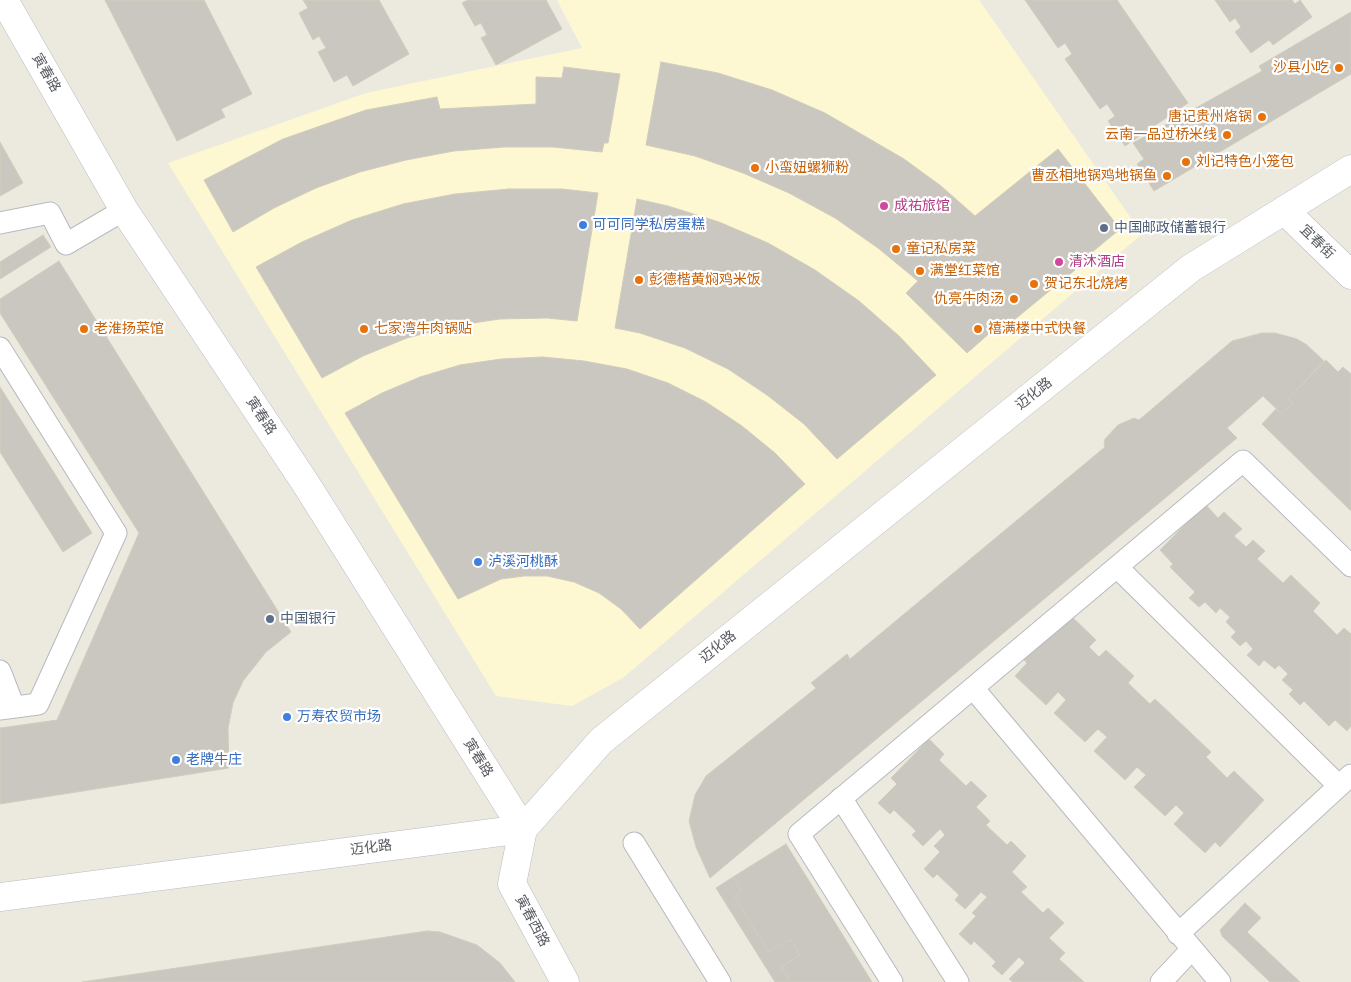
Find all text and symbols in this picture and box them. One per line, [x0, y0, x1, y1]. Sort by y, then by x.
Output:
street label: 寅春路 [28, 51, 64, 95]
place label: 沙县小吃 [1273, 60, 1329, 76]
marker: 沙县小吃 [1333, 62, 1345, 74]
place label: 唐记贵州烙锅 [1168, 109, 1252, 125]
marker: 唐记贵州烙锅 [1256, 111, 1268, 123]
place label: 云南一品过桥米线 [1105, 127, 1217, 143]
marker: 云南一品过桥米线 [1221, 129, 1233, 141]
place label: 刘记特色小笼包 [1196, 154, 1294, 170]
marker: 刘记特色小笼包 [1180, 156, 1192, 168]
place label: 小蛮妞螺狮粉 [765, 160, 849, 176]
marker: 小蛮妞螺狮粉 [749, 162, 761, 174]
place label: 曹丞相地锅鸡地锅鱼 [1031, 168, 1157, 184]
marker: 曹丞相地锅鸡地锅鱼 [1161, 170, 1173, 182]
place label: 成祐旅馆 [894, 198, 950, 214]
marker: 成祐旅馆 [878, 200, 890, 212]
place label: 可可同学私房蛋糕 [593, 217, 705, 233]
marker: 可可同学私房蛋糕 [577, 219, 589, 231]
place label: 中国邮政储蓄银行 [1114, 220, 1226, 236]
street label: 宜春街 [1296, 221, 1338, 263]
marker: 中国邮政储蓄银行 [1098, 222, 1110, 234]
place label: 童记私房菜 [906, 241, 976, 257]
marker: 童记私房菜 [890, 243, 902, 255]
place label: 清沐酒店 [1069, 254, 1125, 270]
marker: 清沐酒店 [1053, 256, 1065, 268]
place label: 满堂红菜馆 [930, 263, 1000, 279]
marker: 满堂红菜馆 [914, 265, 926, 277]
place label: 彭德楷黄焖鸡米饭 [649, 272, 761, 288]
marker: 彭德楷黄焖鸡米饭 [633, 274, 645, 286]
place label: 贺记东北烧烤 [1044, 276, 1128, 292]
marker: 贺记东北烧烤 [1028, 278, 1040, 290]
place label: 仇亮牛肉汤 [934, 291, 1004, 307]
marker: 仇亮牛肉汤 [1008, 293, 1020, 305]
place label: 老淮扬菜馆 [94, 321, 164, 337]
place label: 七家湾牛肉锅贴 [374, 321, 472, 337]
place label: 禧满楼中式快餐 [988, 321, 1086, 337]
marker: 老淮扬菜馆 [78, 323, 90, 335]
marker: 七家湾牛肉锅贴 [358, 323, 370, 335]
marker: 禧满楼中式快餐 [972, 323, 984, 335]
street label: 迈化路 [1012, 374, 1056, 414]
street label: 寅春路 [242, 394, 280, 438]
place label: 泸溪河桃酥 [488, 554, 558, 570]
marker: 泸溪河桃酥 [472, 556, 484, 568]
place label: 中国银行 [280, 611, 336, 627]
marker: 中国银行 [264, 613, 276, 625]
street label: 迈化路 [696, 627, 740, 667]
place label: 万寿农贸市场 [297, 709, 381, 725]
marker: 万寿农贸市场 [281, 711, 293, 723]
street label: 寅春路 [460, 736, 496, 780]
place label: 老牌牛庄 [186, 752, 242, 768]
marker: 老牌牛庄 [170, 754, 182, 766]
street label: 迈化路 [349, 837, 393, 859]
street label: 寅春西路 [511, 892, 553, 950]

